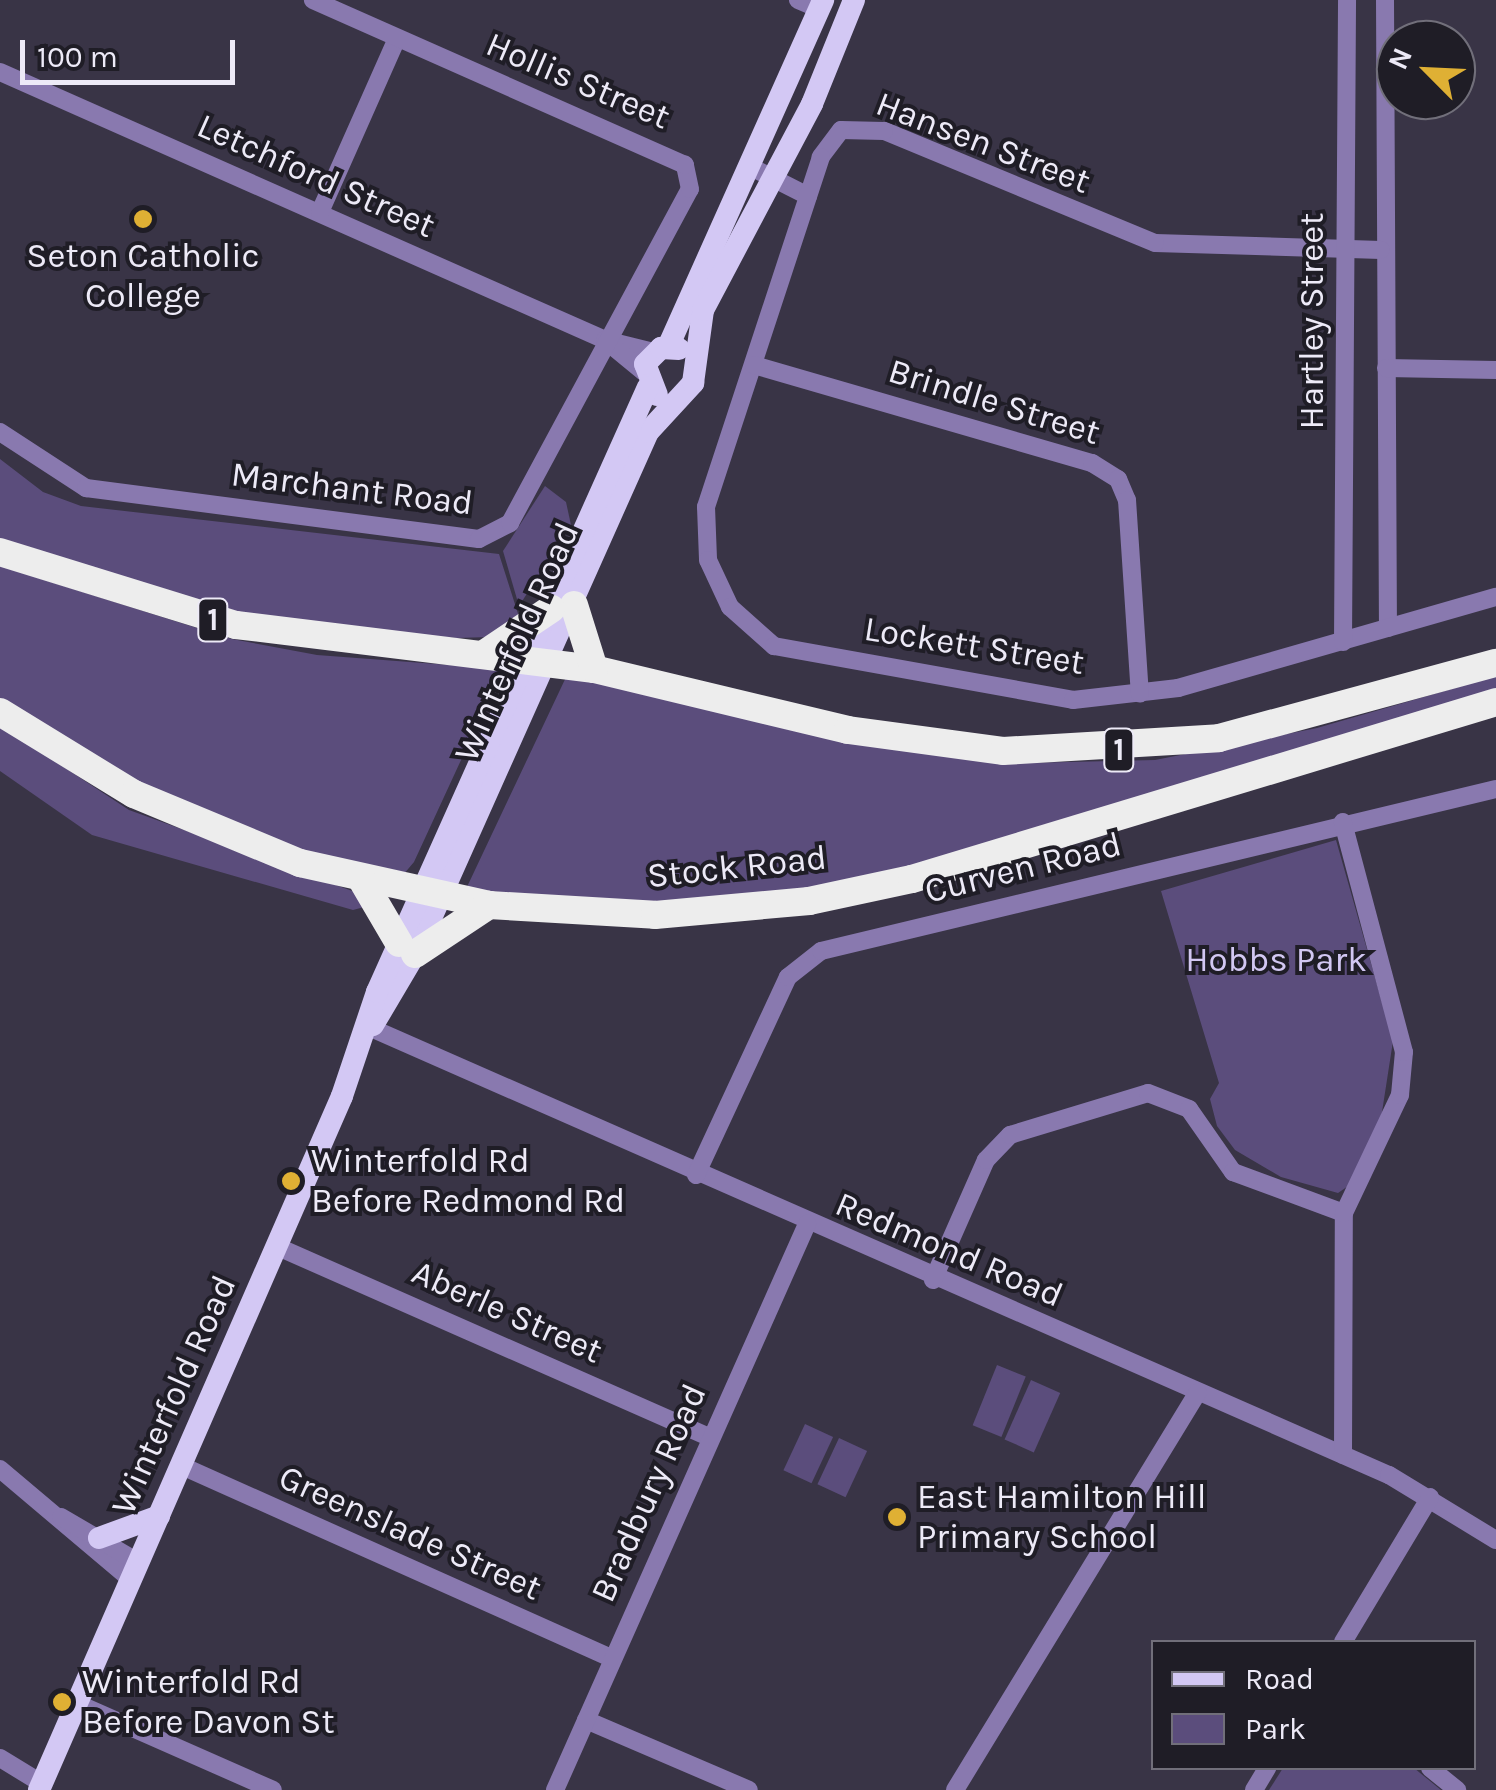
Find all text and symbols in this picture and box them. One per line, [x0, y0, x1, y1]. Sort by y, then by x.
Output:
scale bar [25, 20, 240, 82]
north arrow [1376, 20, 1476, 120]
street label: Hollis Street [480, 24, 676, 138]
text: 100 m [37, 39, 118, 75]
text: N [1381, 43, 1419, 74]
street label: Hansen Street [870, 83, 1096, 203]
street label: Letchford Street [191, 105, 441, 247]
marker: Seton Catholic College [132, 208, 154, 230]
street label: Hartley Street [1291, 213, 1333, 429]
place label: Seton Catholic College [26, 235, 260, 317]
street label: Brindle Street [883, 350, 1105, 454]
street label: Marchant Road [229, 453, 475, 525]
street label: Winterfold Road [446, 516, 588, 768]
road number: 1 [196, 593, 230, 647]
street label: Lockett Street [861, 608, 1087, 684]
road number: 1 [1102, 723, 1136, 777]
street label: Curven Road [920, 823, 1126, 913]
street label: Stock Road [645, 837, 829, 897]
park label: Hobbs Park [1185, 939, 1367, 981]
place label: Winterfold Rd Before Redmond Rd [311, 1140, 625, 1222]
marker: Winterfold Rd Before Redmond Rd [280, 1170, 302, 1192]
street label: Redmond Road [829, 1183, 1069, 1317]
street label: Aberle Street [405, 1251, 609, 1373]
street label: Winterfold Road [103, 1269, 245, 1521]
street label: Bradbury Road [582, 1377, 716, 1609]
street label: Greenslade Street [272, 1456, 548, 1610]
place label: East Hamilton Hill Primary School [917, 1476, 1207, 1558]
marker: East Hamilton Hill Primary School [886, 1506, 908, 1528]
legend [1151, 1640, 1476, 1770]
place label: Winterfold Rd Before Davon St [82, 1661, 335, 1743]
text: Road [1245, 1661, 1314, 1697]
marker: Winterfold Rd Before Davon St [51, 1691, 73, 1713]
text: Park [1245, 1711, 1306, 1747]

